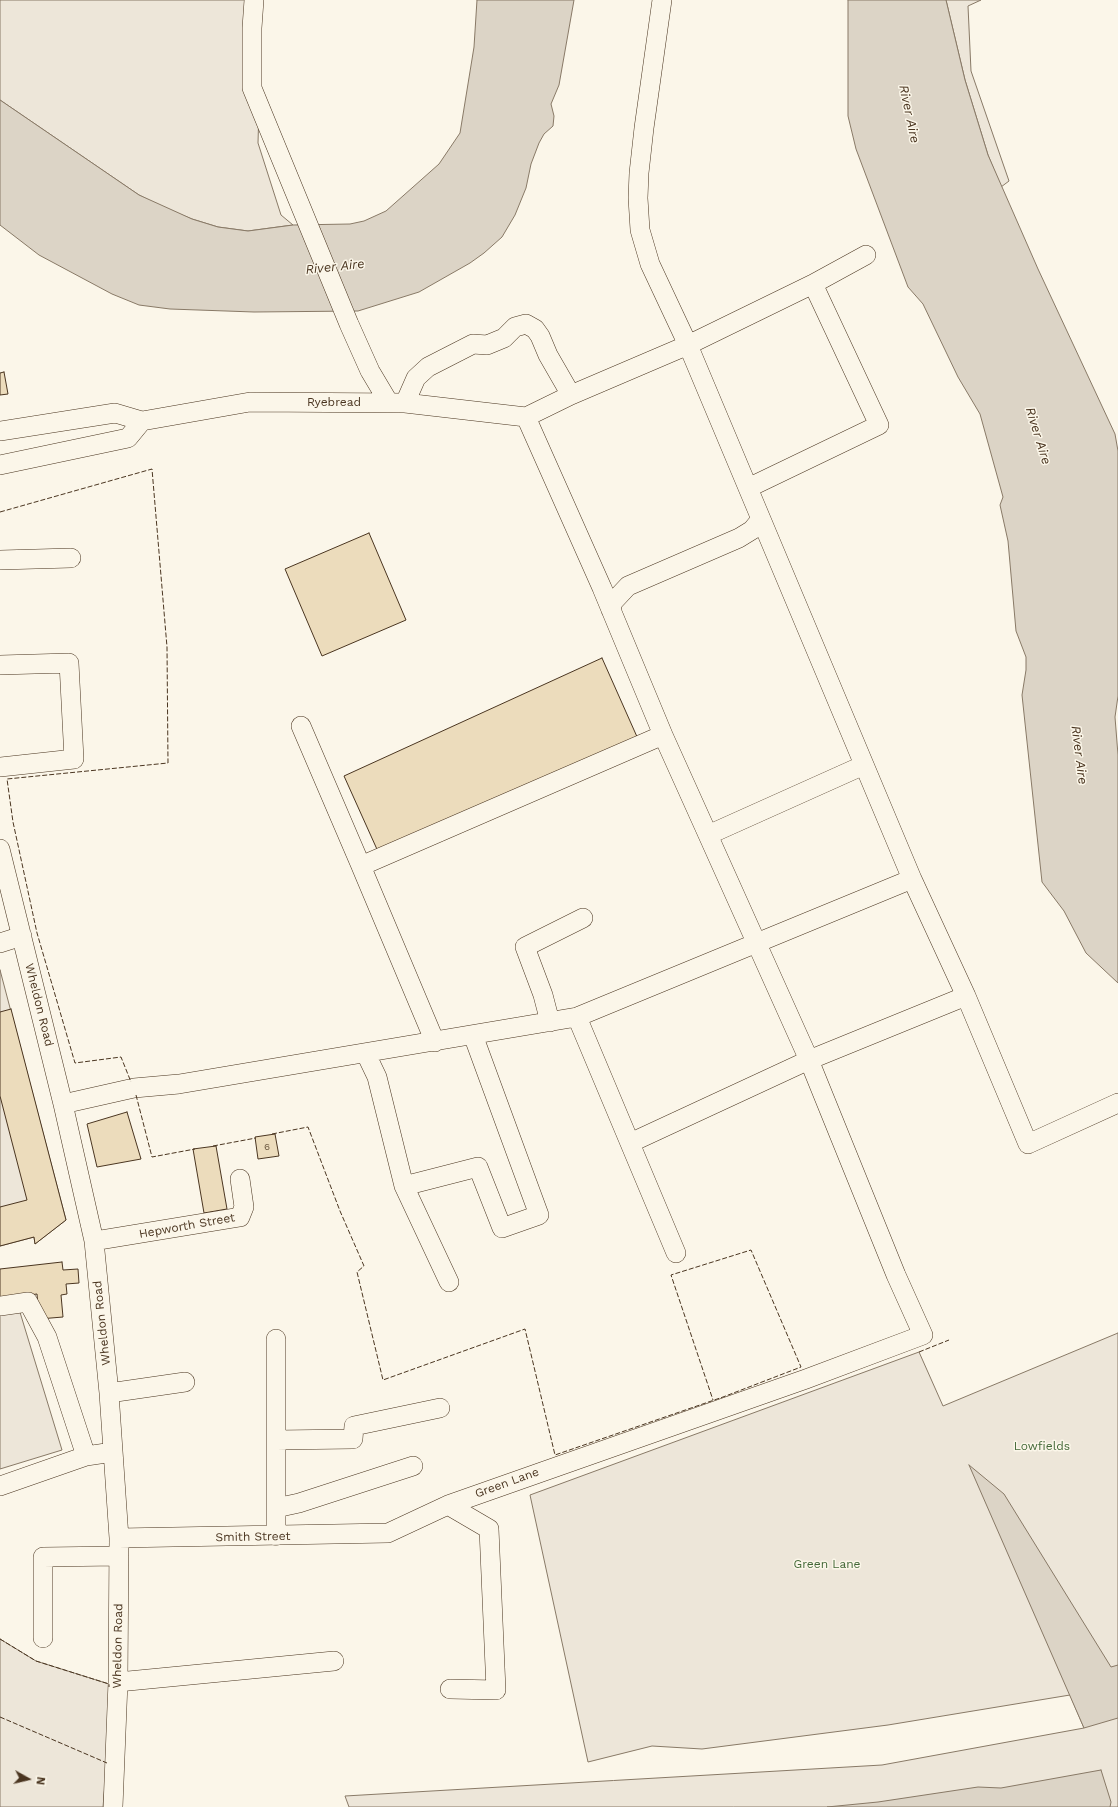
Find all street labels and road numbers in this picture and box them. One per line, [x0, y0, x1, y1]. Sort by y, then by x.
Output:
street label: Ryebread [307, 395, 361, 409]
street label: Wheldon Road [22, 962, 56, 1048]
street label: Hepworth Street [138, 1210, 236, 1242]
street label: Wheldon Road [90, 1280, 114, 1366]
street label: Green Lane [473, 1465, 541, 1501]
street label: Smith Street [215, 1529, 291, 1545]
street label: Wheldon Road [110, 1603, 126, 1689]

